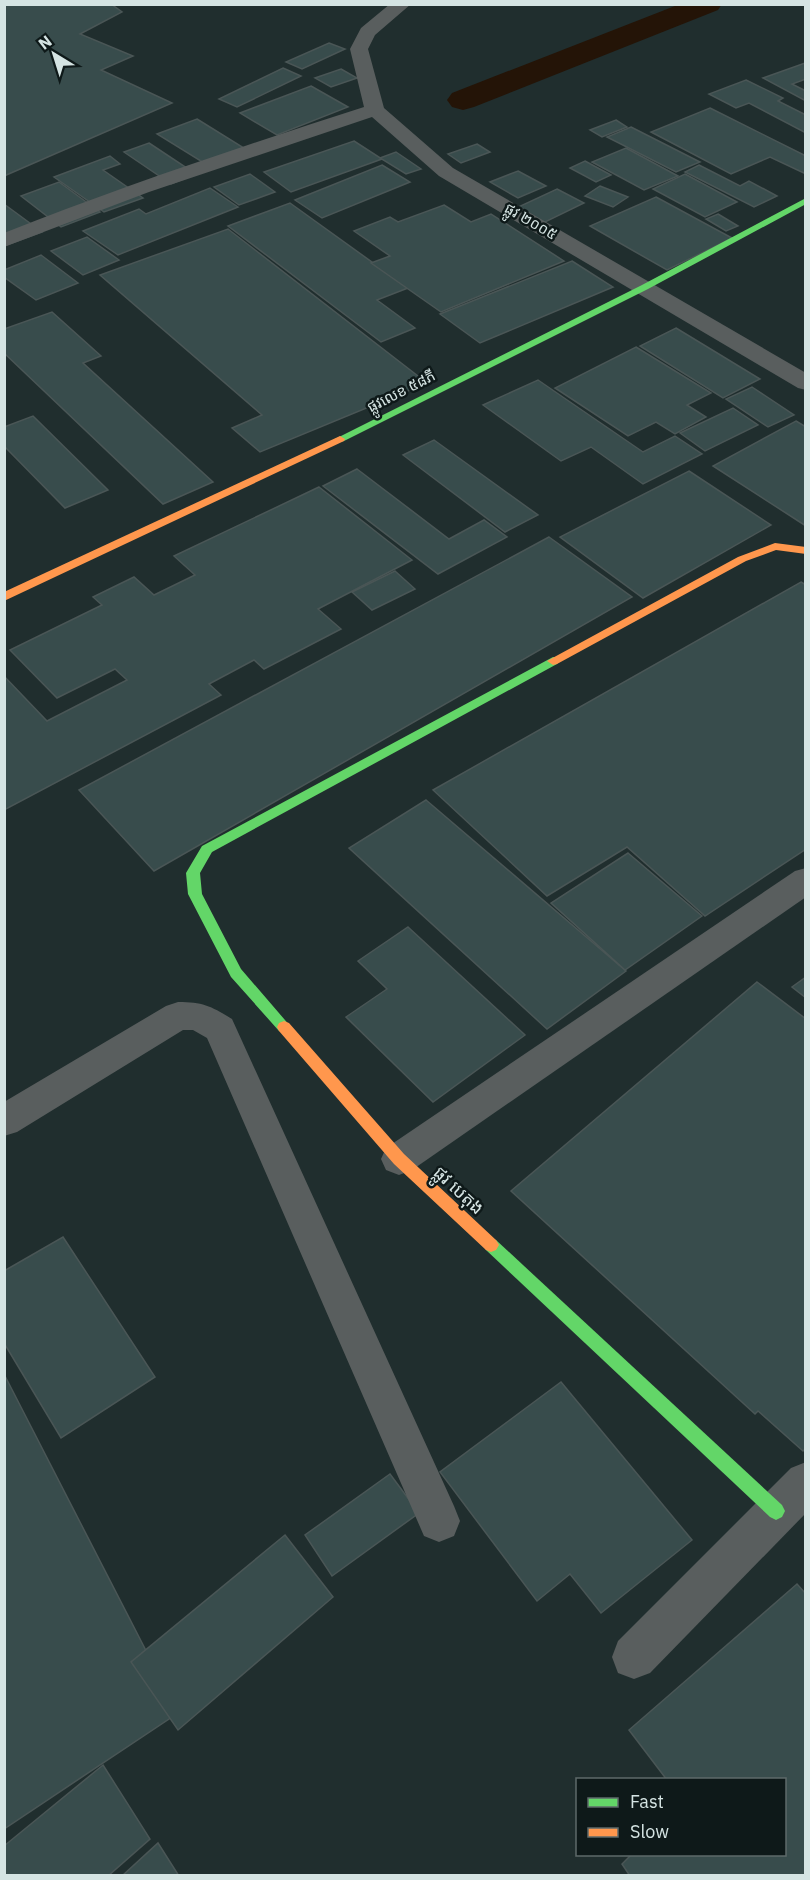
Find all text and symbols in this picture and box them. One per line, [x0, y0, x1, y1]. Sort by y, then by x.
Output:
north arrow [24, 24, 84, 84]
text: N [34, 31, 55, 54]
street label: ផ្លូវ ២០០៥ [499, 198, 561, 248]
street label: ផ្លូវលេខ ៥៨ភី [364, 366, 440, 420]
street label: ផ្លូវ បេតុង [425, 1161, 489, 1223]
legend [576, 1778, 786, 1856]
text: Fast [630, 1790, 664, 1813]
text: Slow [630, 1820, 669, 1843]

